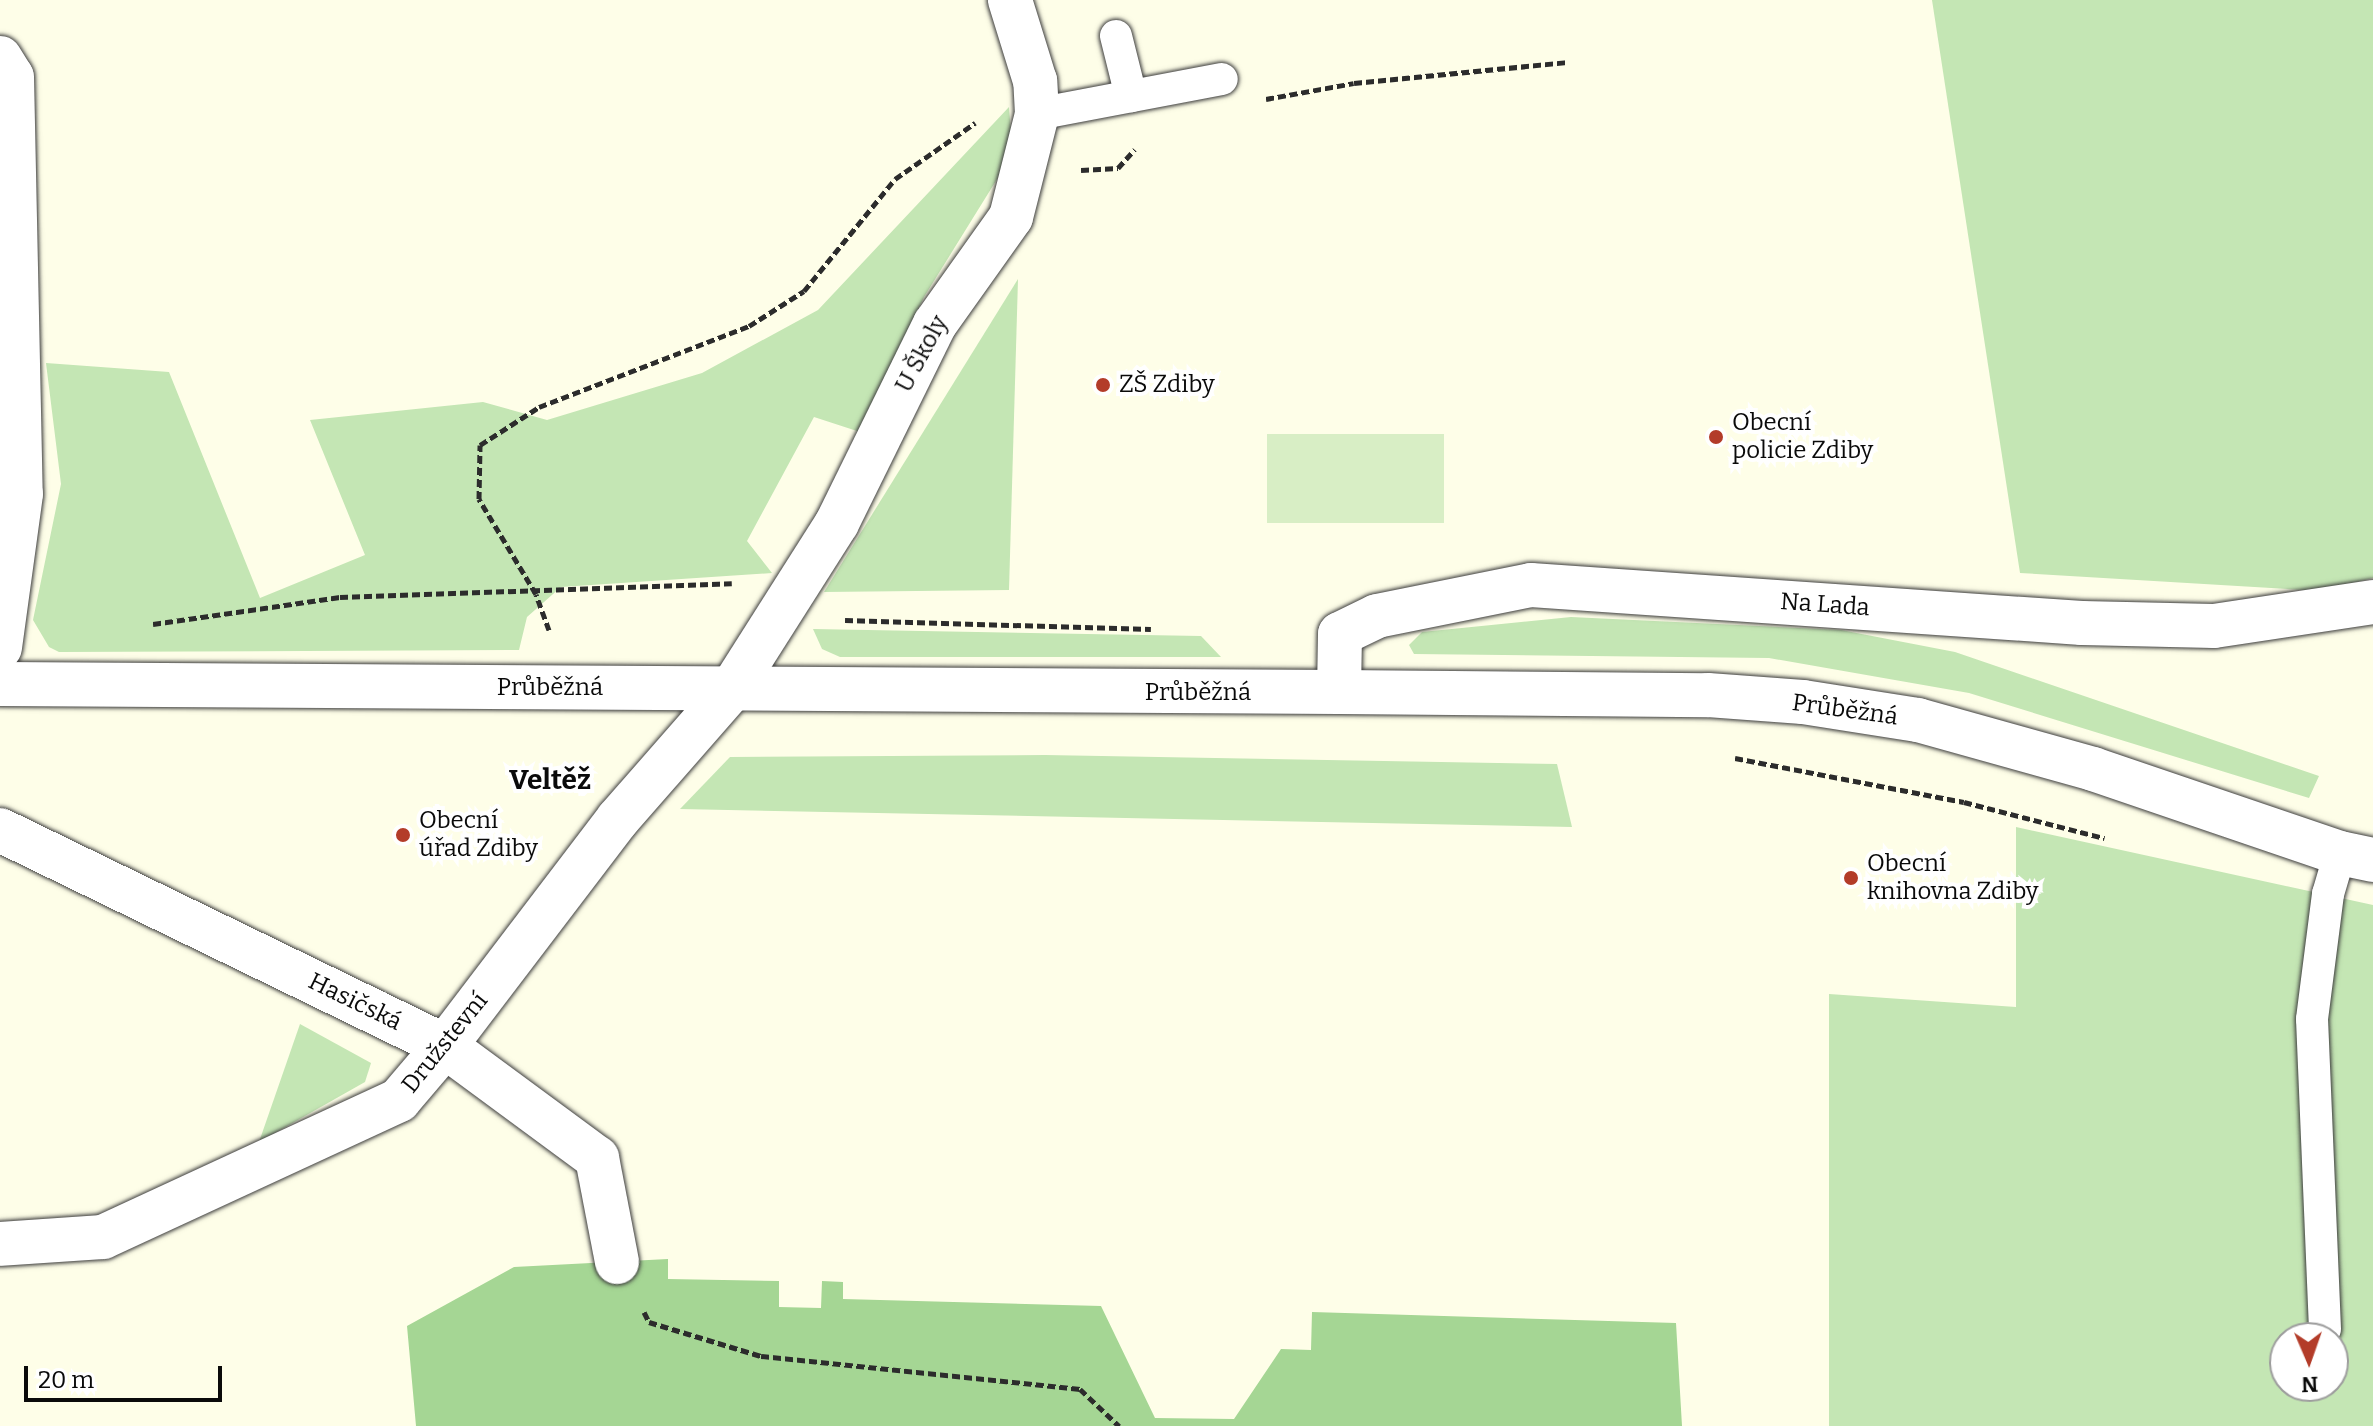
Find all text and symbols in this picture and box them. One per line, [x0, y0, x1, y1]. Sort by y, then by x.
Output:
street label: U Školy [890, 311, 954, 397]
place label: ZŠ Zdiby [1119, 371, 1215, 399]
marker: ZŠ Zdiby [1094, 376, 1112, 394]
place label: Obecní policie Zdiby [1732, 409, 1873, 465]
marker: Obecní policie Zdiby [1707, 428, 1725, 446]
street label: Na Lada [1779, 588, 1871, 622]
street label: Průběžná [497, 674, 603, 702]
street label: Průběžná [1145, 679, 1251, 707]
street label: Průběžná [1790, 688, 1900, 732]
district label: Veltěž [509, 763, 591, 797]
place label: Obecní úřad Zdiby [419, 807, 538, 863]
marker: Obecní úřad Zdiby [394, 826, 412, 844]
place label: Obecní knihovna Zdiby [1867, 850, 2038, 906]
marker: Obecní knihovna Zdiby [1842, 869, 1860, 887]
street label: Hasičská [304, 967, 406, 1037]
street label: Družstevní [396, 987, 494, 1099]
north arrow [2269, 1322, 2349, 1402]
scale bar [28, 1350, 226, 1400]
text: 20 m [38, 1366, 94, 1394]
text: N [2301, 1371, 2319, 1398]

